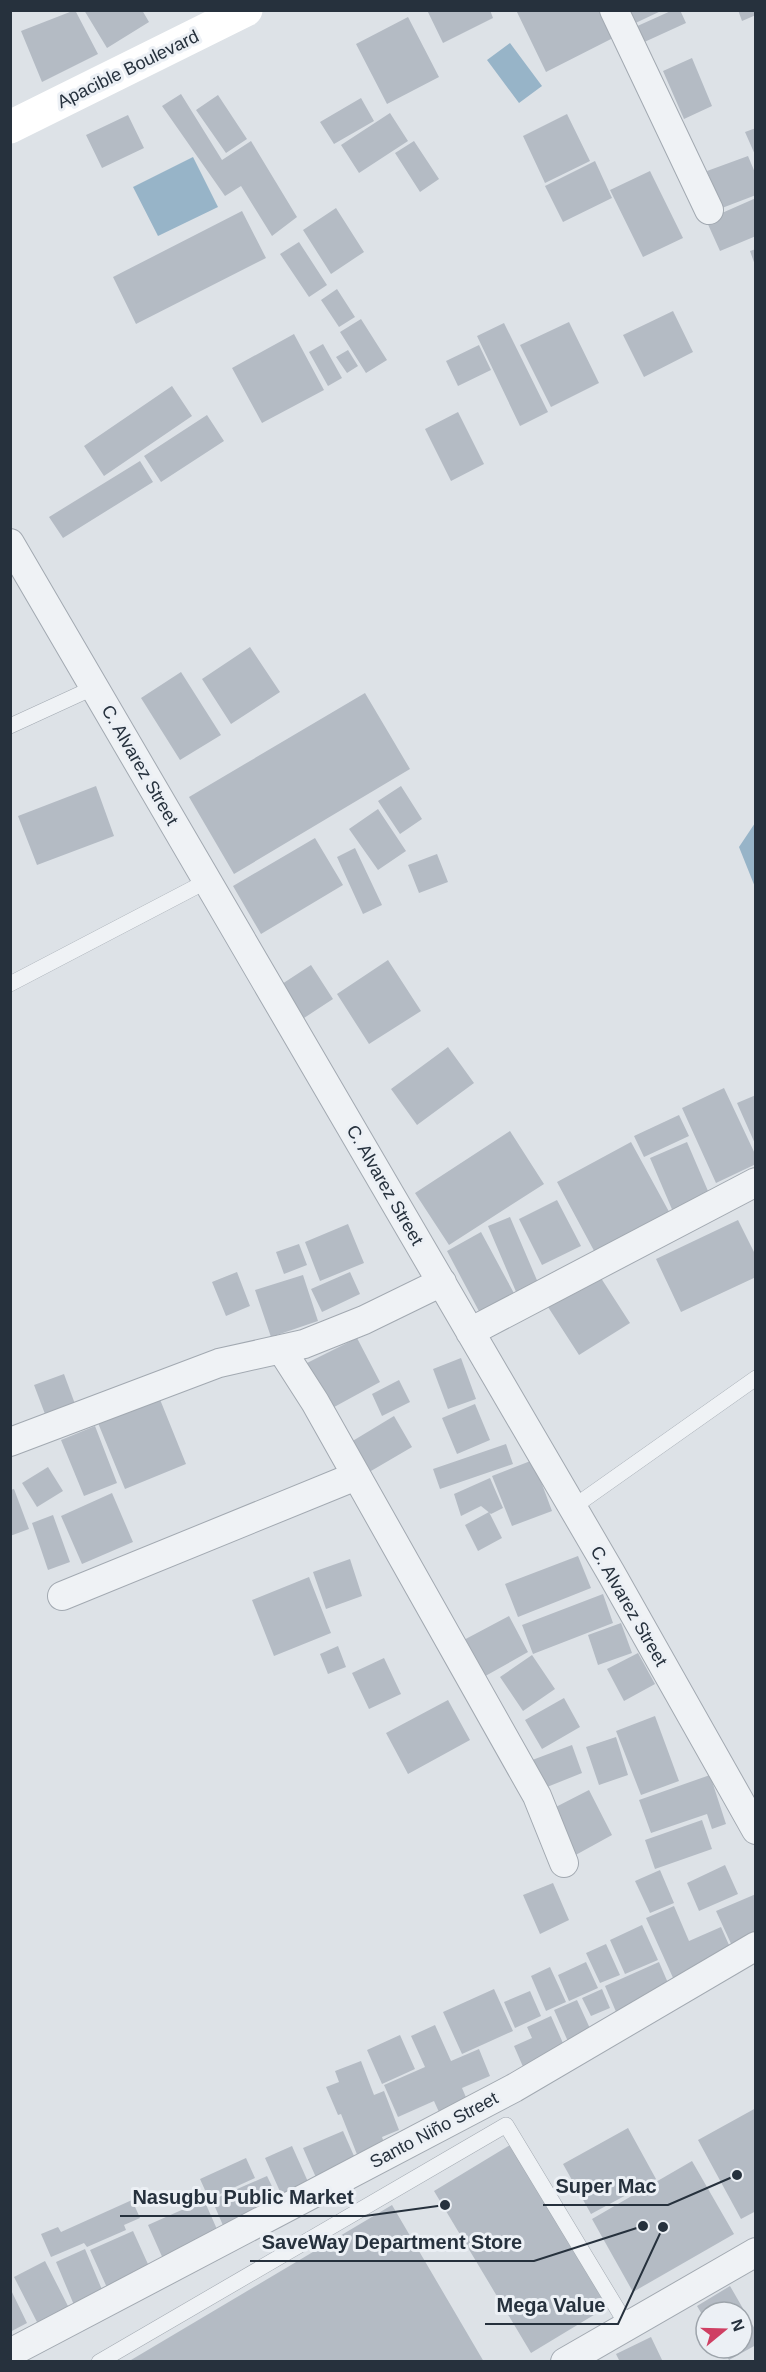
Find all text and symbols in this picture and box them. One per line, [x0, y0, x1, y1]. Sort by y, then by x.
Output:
street label: Apacible Boulevard [54, 26, 202, 112]
street label: C. Alvarez Street [98, 702, 182, 828]
street label: C. Alvarez Street [343, 1122, 427, 1248]
street label: C. Alvarez Street [587, 1543, 671, 1669]
street label: Santo Niño Street [367, 2088, 501, 2172]
callout: Super Mac [543, 2167, 668, 2205]
text: Super Mac [555, 2175, 657, 2197]
callout: Nasugbu Public Market [120, 2178, 365, 2216]
text: Nasugbu Public Market [132, 2186, 354, 2208]
callout: SaveWay Department Store [250, 2223, 534, 2261]
text: SaveWay Department Store [262, 2231, 522, 2253]
callout: Mega Value [485, 2286, 618, 2324]
text: Mega Value [497, 2294, 605, 2316]
north arrow [694, 2300, 754, 2360]
text: N [728, 2317, 748, 2334]

